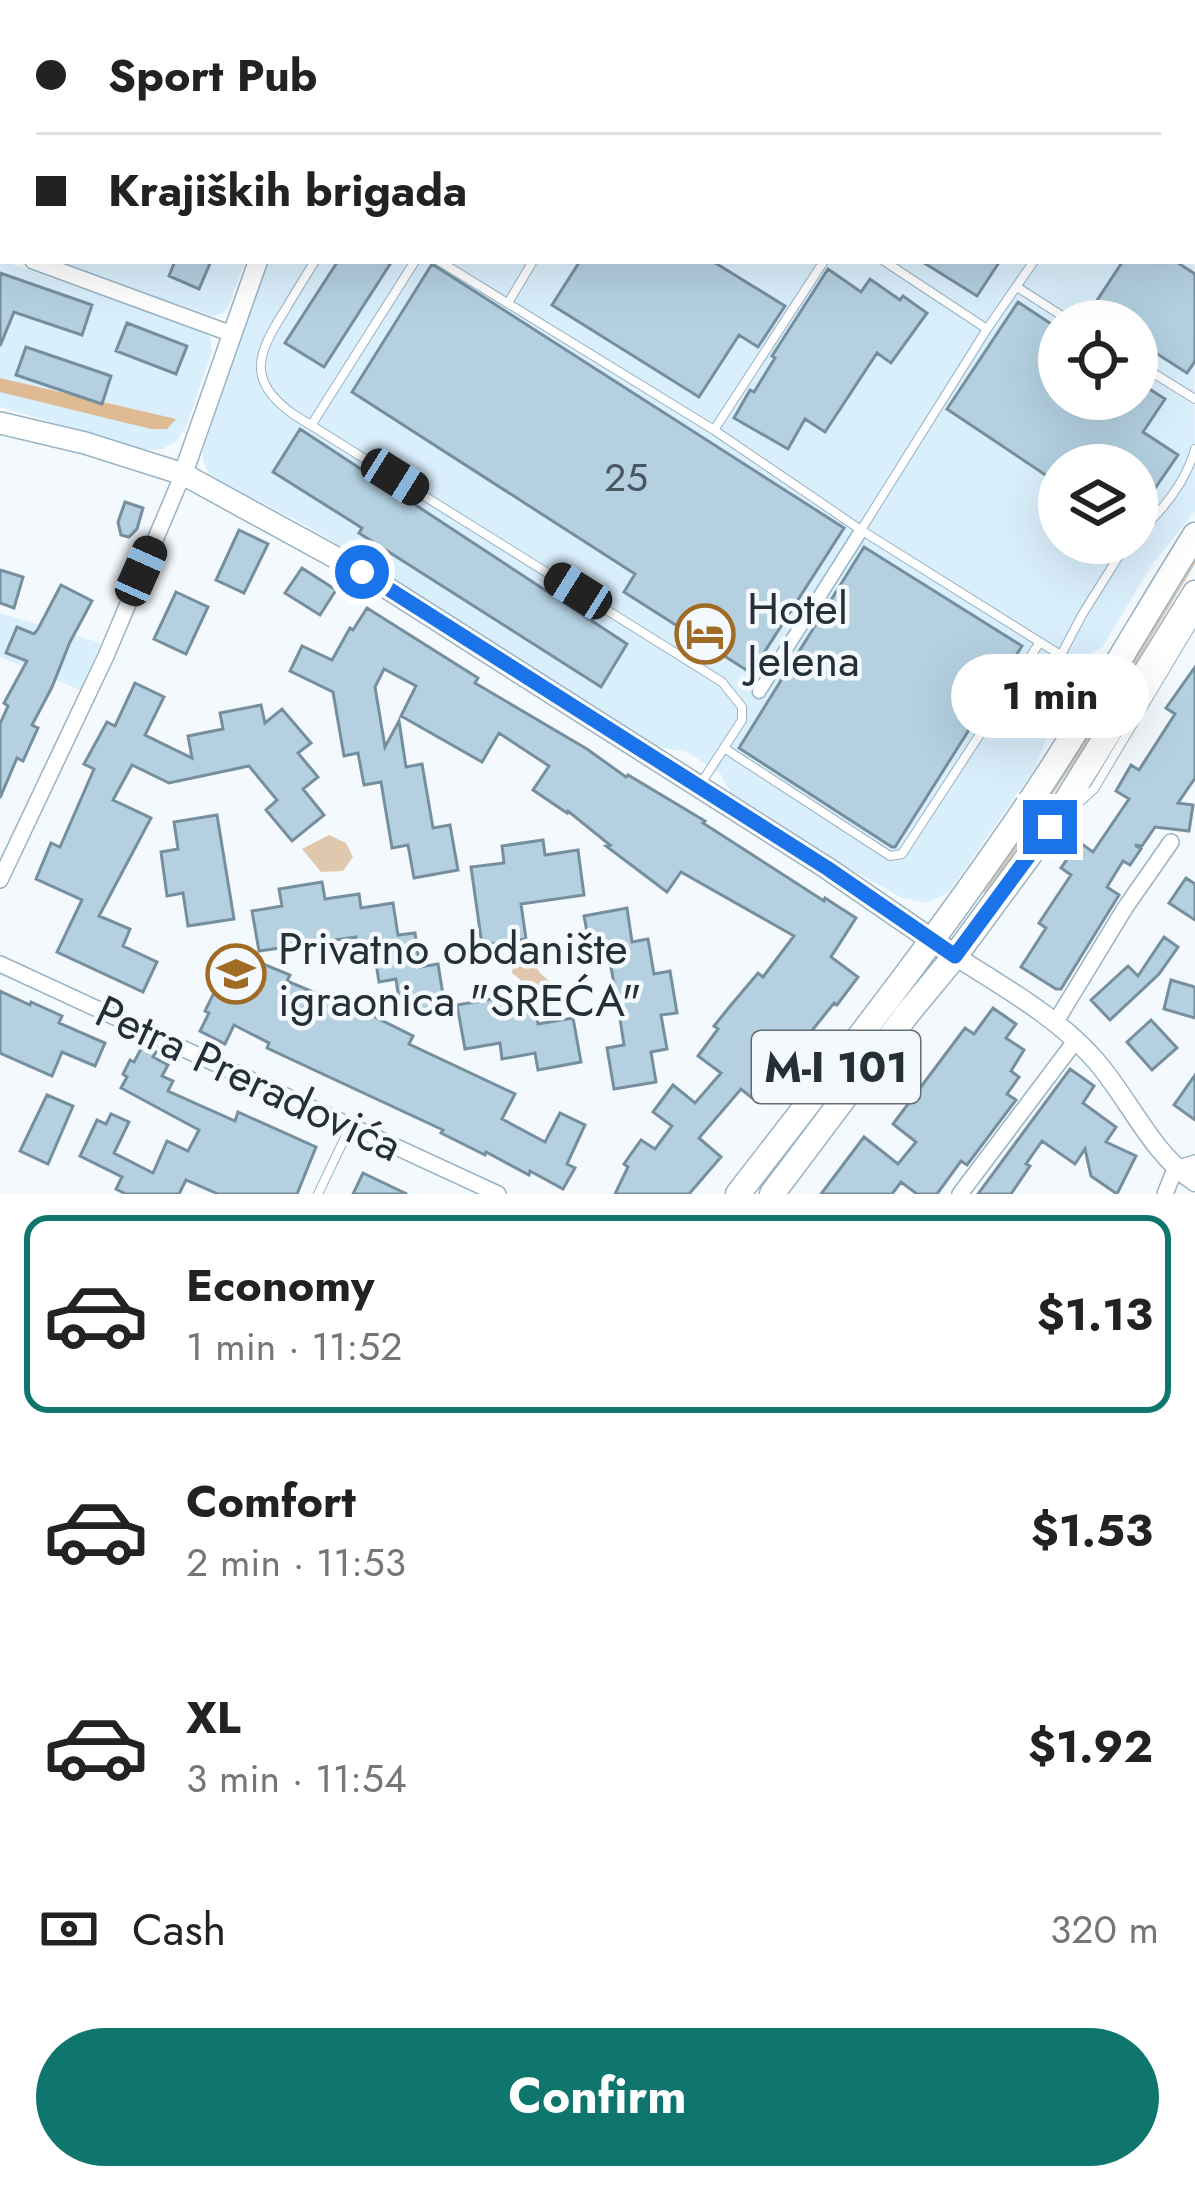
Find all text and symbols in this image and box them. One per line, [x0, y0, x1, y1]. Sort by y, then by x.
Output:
text: Sport Pub [108, 43, 318, 108]
text: Krajiških brigada [108, 158, 467, 223]
map controls [1038, 300, 1158, 564]
button: locate [1038, 300, 1158, 420]
car [355, 443, 435, 511]
button: layers [1038, 444, 1158, 564]
house number: 25 [604, 449, 648, 506]
car [110, 531, 172, 611]
route start [335, 545, 389, 599]
car [538, 557, 618, 625]
place label: Hotel Jelena [742, 576, 860, 693]
hotel icon: Hotel Jelena [674, 603, 736, 665]
callout: 1 min [951, 653, 1149, 737]
text: 1 min [1002, 667, 1098, 724]
route end [1023, 800, 1077, 854]
place label: Privatno obdanište igraonica "SREĆA" [278, 916, 642, 1033]
school or university icon: Privatno obdanište igraonica "SREĆA" [205, 943, 267, 1005]
street label: Petra Preradovića [85, 979, 412, 1178]
road number: M-I 101 [752, 1031, 920, 1103]
text: Economy [186, 1253, 374, 1318]
icon: car [42, 1260, 150, 1368]
text: $1.13 [1037, 1282, 1153, 1347]
text: 1 min · 11:52 [186, 1318, 402, 1375]
text: Comfort [186, 1469, 356, 1534]
icon: car [42, 1476, 150, 1584]
text: $1.53 [1031, 1498, 1153, 1563]
text: 2 min · 11:53 [186, 1534, 406, 1591]
text: XL [186, 1685, 241, 1750]
icon: car [42, 1692, 150, 1800]
text: $1.92 [1028, 1714, 1153, 1779]
text: 3 min · 11:54 [186, 1750, 407, 1807]
icon: cash [36, 1896, 102, 1962]
text: Cash [132, 1897, 226, 1962]
text: 320 m [1050, 1901, 1159, 1958]
button: Confirm [36, 2028, 1159, 2166]

